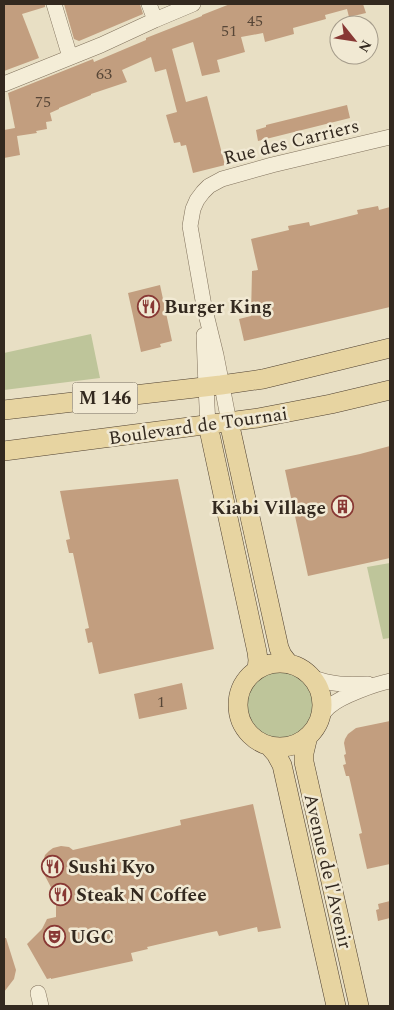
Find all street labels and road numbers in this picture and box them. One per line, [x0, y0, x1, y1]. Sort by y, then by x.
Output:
street label: Rue des Carriers [220, 112, 362, 173]
road number: M 146 [72, 382, 138, 413]
street label: Boulevard de Tournai [107, 400, 290, 453]
street label: Avenue de l'Avenir [296, 791, 360, 952]

